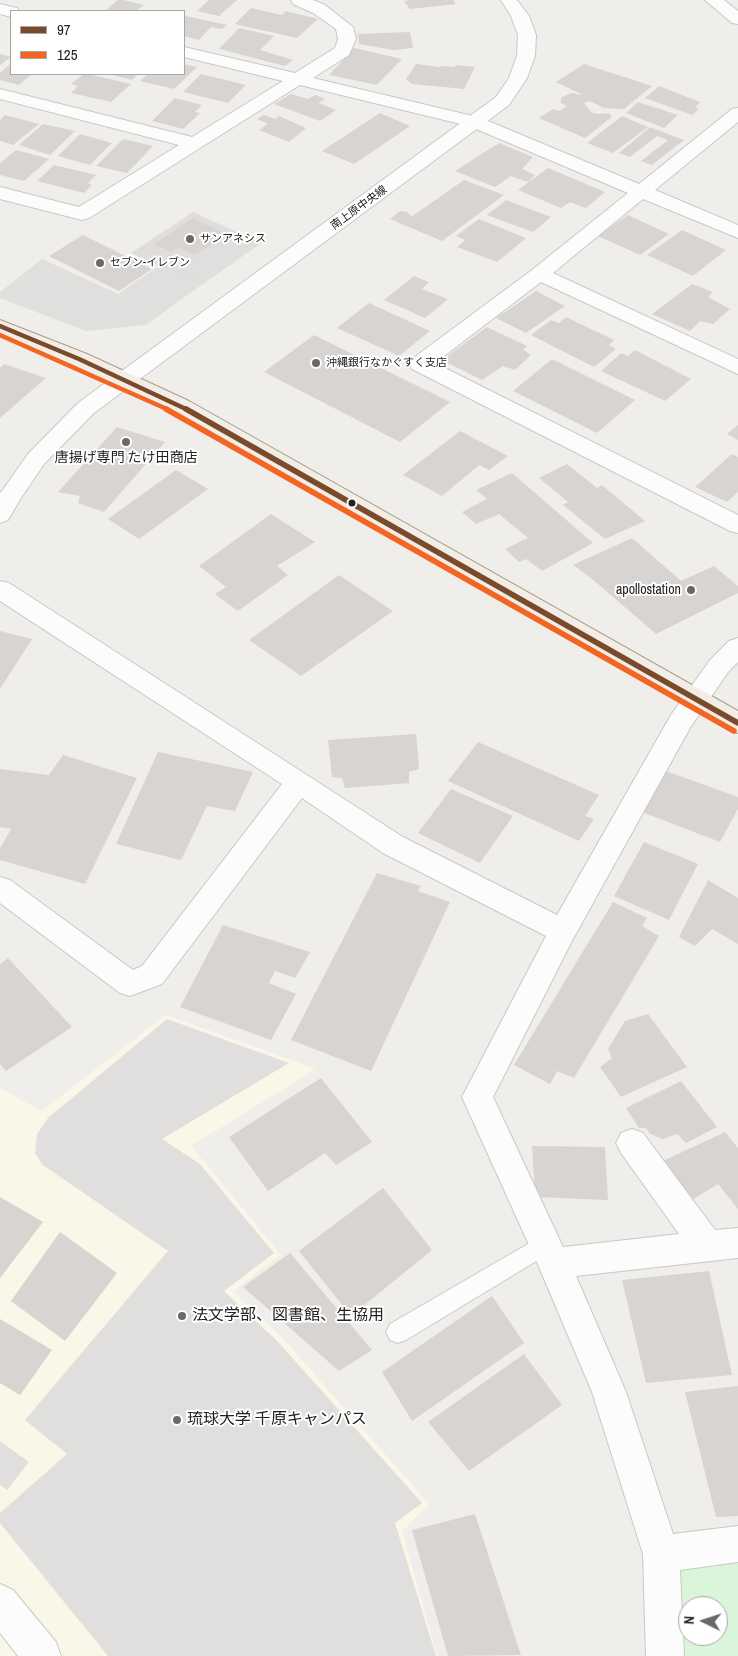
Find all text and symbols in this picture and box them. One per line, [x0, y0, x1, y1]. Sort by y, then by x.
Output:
legend [10, 10, 185, 75]
text: 97 [57, 19, 71, 40]
text: 125 [57, 44, 78, 65]
street label: 南上原中央線 [328, 183, 390, 233]
place label: サンアネシス [200, 232, 266, 246]
marker: サンアネシス [184, 233, 196, 245]
place label: セブン-イレブン [110, 256, 190, 270]
marker: セブン-イレブン [94, 257, 106, 269]
place label: 沖縄銀行なかぐすく支店 [326, 356, 447, 370]
marker: 沖縄銀行なかぐすく支店 [310, 357, 322, 369]
marker: 唐揚げ専門 たけ田商店 [120, 436, 132, 448]
place label: 唐揚げ専門 たけ田商店 [54, 450, 198, 466]
unlabelled marker [347, 498, 357, 508]
place label: apollostation [616, 582, 681, 598]
marker: apollostation [685, 584, 697, 596]
place label: 法文学部、図書館、生協用 [192, 1306, 384, 1326]
marker: 法文学部、図書館、生協用 [176, 1310, 188, 1322]
place label: 琉球大学 千原キャンパス [187, 1410, 367, 1430]
marker: 琉球大学 千原キャンパス [171, 1414, 183, 1426]
north arrow [678, 1596, 728, 1646]
text: N [680, 1615, 698, 1625]

